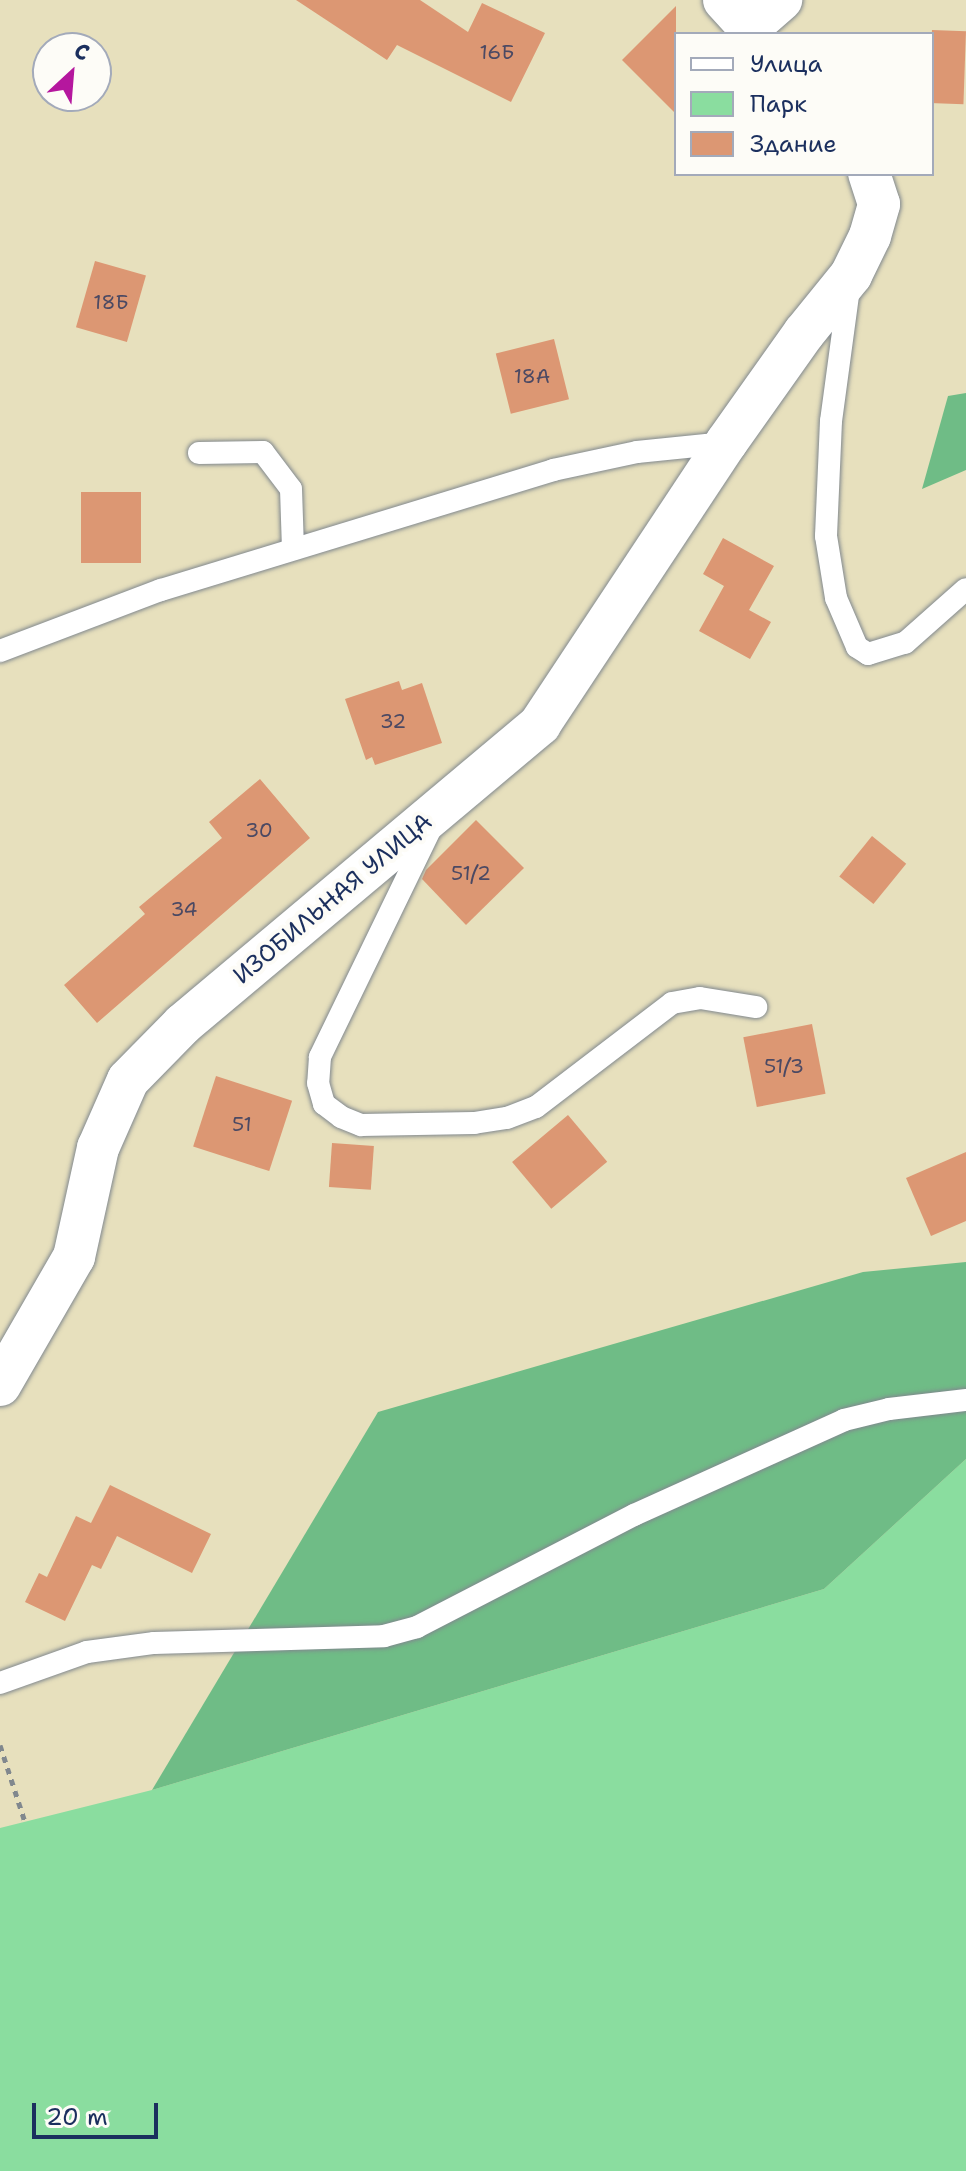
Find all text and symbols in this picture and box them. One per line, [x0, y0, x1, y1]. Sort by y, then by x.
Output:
north arrow [32, 32, 112, 112]
legend [674, 32, 934, 176]
text: С [69, 36, 94, 68]
house number: 16Б [480, 40, 514, 64]
text: Улица [750, 48, 823, 80]
text: Парк [750, 88, 807, 120]
text: Здание [750, 128, 837, 160]
house number: 18Б [93, 290, 129, 314]
house number: 18А [514, 364, 550, 388]
house number: 32 [380, 709, 406, 733]
street label: ИЗОБИЛЬНАЯ УЛИЦА [228, 807, 438, 991]
house number: 30 [245, 818, 273, 842]
house number: 51/2 [451, 861, 491, 885]
house number: 34 [170, 897, 198, 921]
house number: 51/3 [764, 1054, 804, 1078]
house number: 51 [232, 1112, 252, 1136]
scale bar [36, 2087, 162, 2137]
text: 20 m [46, 2101, 108, 2133]

